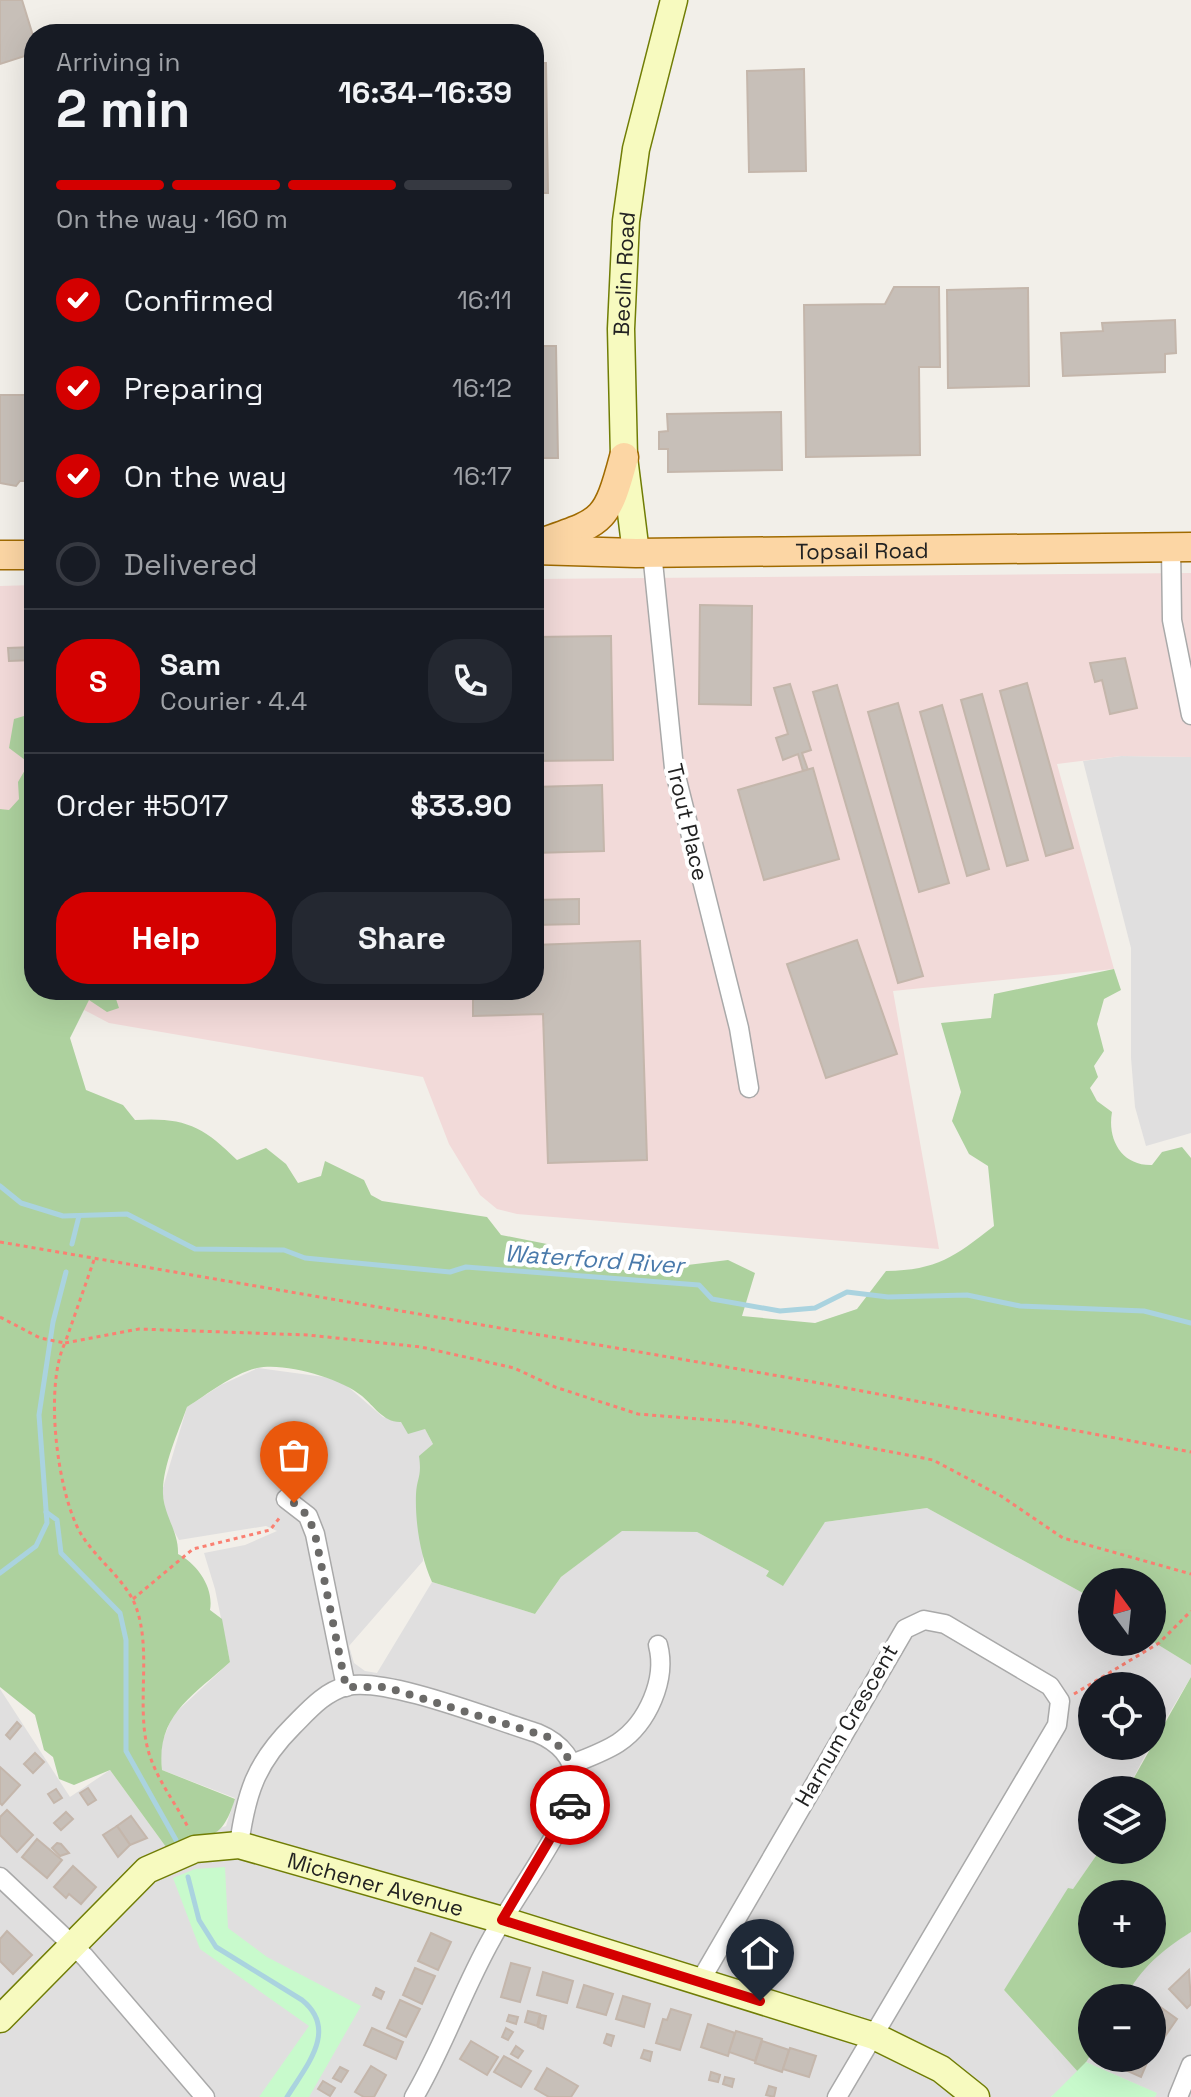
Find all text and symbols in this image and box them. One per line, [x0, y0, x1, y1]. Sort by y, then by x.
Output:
text: Arriving in [56, 45, 180, 79]
text: 16:34–16:39 [338, 73, 512, 112]
text: 2 min [56, 76, 190, 142]
text: On the way · 160 m [56, 202, 288, 236]
street label: Beclin Road [607, 210, 641, 337]
icon: check [56, 278, 100, 322]
text: Confirmed [124, 281, 274, 320]
text: 16:11 [457, 283, 512, 317]
icon: check [56, 366, 100, 410]
text: Preparing [124, 369, 263, 408]
text: 16:12 [452, 371, 512, 405]
icon: check [56, 454, 100, 498]
text: On the way [124, 457, 287, 496]
text: 16:17 [453, 459, 512, 493]
street label: Topsail Road [795, 536, 929, 565]
text: Delivered [124, 545, 258, 584]
button: phone [428, 639, 512, 723]
text: Sam [160, 645, 221, 684]
text: S [89, 662, 107, 701]
text: Courier · 4.4 [160, 684, 307, 718]
street label: Trout Place [661, 761, 715, 883]
text: Order #5017 [56, 786, 228, 825]
text: $33.90 [410, 786, 512, 825]
button: Help [56, 892, 276, 984]
button: Share [292, 892, 512, 984]
water label: Waterford River [503, 1237, 688, 1281]
pin [260, 1421, 328, 1503]
icon: bag [272, 1433, 316, 1477]
north arrow [1078, 1568, 1166, 1656]
map controls [1078, 1568, 1166, 2072]
street label: Harnum Crescent [788, 1639, 904, 1811]
button: locate [1078, 1672, 1166, 1760]
courier [530, 1765, 610, 1845]
button: layers [1078, 1776, 1166, 1864]
icon: car [548, 1783, 592, 1827]
street label: Michener Avenue [284, 1846, 467, 1922]
button: + [1078, 1880, 1166, 1968]
pin [726, 1919, 794, 2001]
icon: home [738, 1931, 782, 1975]
button: − [1078, 1984, 1166, 2072]

